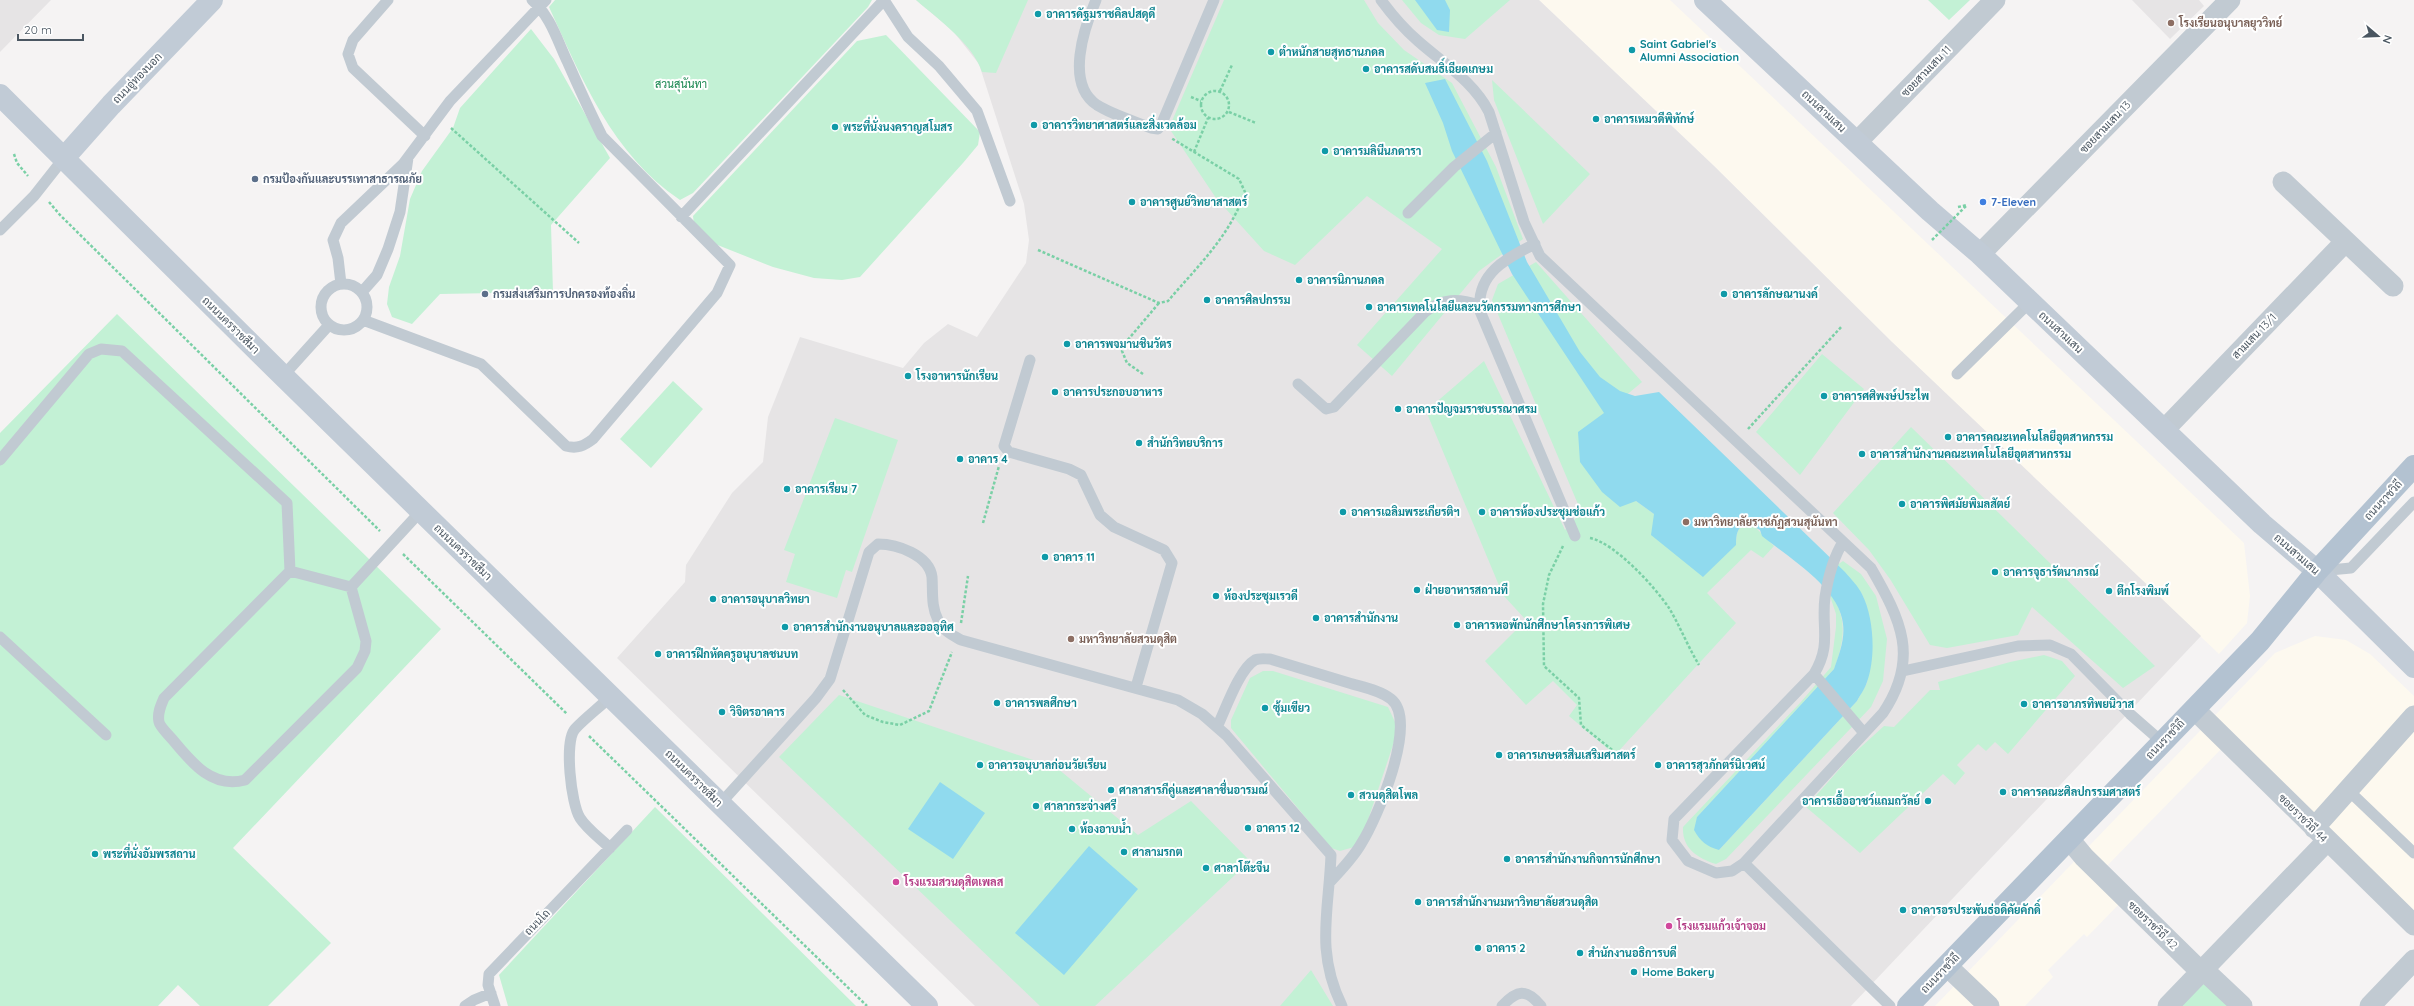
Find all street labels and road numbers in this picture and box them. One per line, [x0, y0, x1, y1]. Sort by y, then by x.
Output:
street label: ซอยสามเสน 11 [1898, 42, 1954, 100]
street label: ถนนอู่ทองนอก [109, 50, 165, 107]
street label: ถนนสามเสน [1799, 87, 1849, 135]
street label: ซอยสามเสน 13 [2076, 98, 2134, 156]
street label: ถนนนครราชสีมา [199, 293, 263, 357]
street label: ถนนสามเสน [2036, 308, 2086, 356]
street label: สามเสน 13/1 [2229, 310, 2279, 362]
street label: ถนนราชวิถี [2360, 476, 2405, 523]
street label: ถนนนครราชสีมา [431, 520, 496, 583]
street label: ถนนสามเสน [2271, 530, 2323, 578]
street label: ถนนราชวิถี [2142, 716, 2187, 762]
street label: ถนนนครราชสีมา [662, 746, 726, 810]
street label: ซอยราชวิถี 44 [2276, 790, 2331, 846]
street label: ซอยราชวิถี 42 [2125, 897, 2181, 952]
street label: ถนนโถ [520, 905, 553, 938]
street label: ถนนราชวิถี [1917, 950, 1962, 996]

